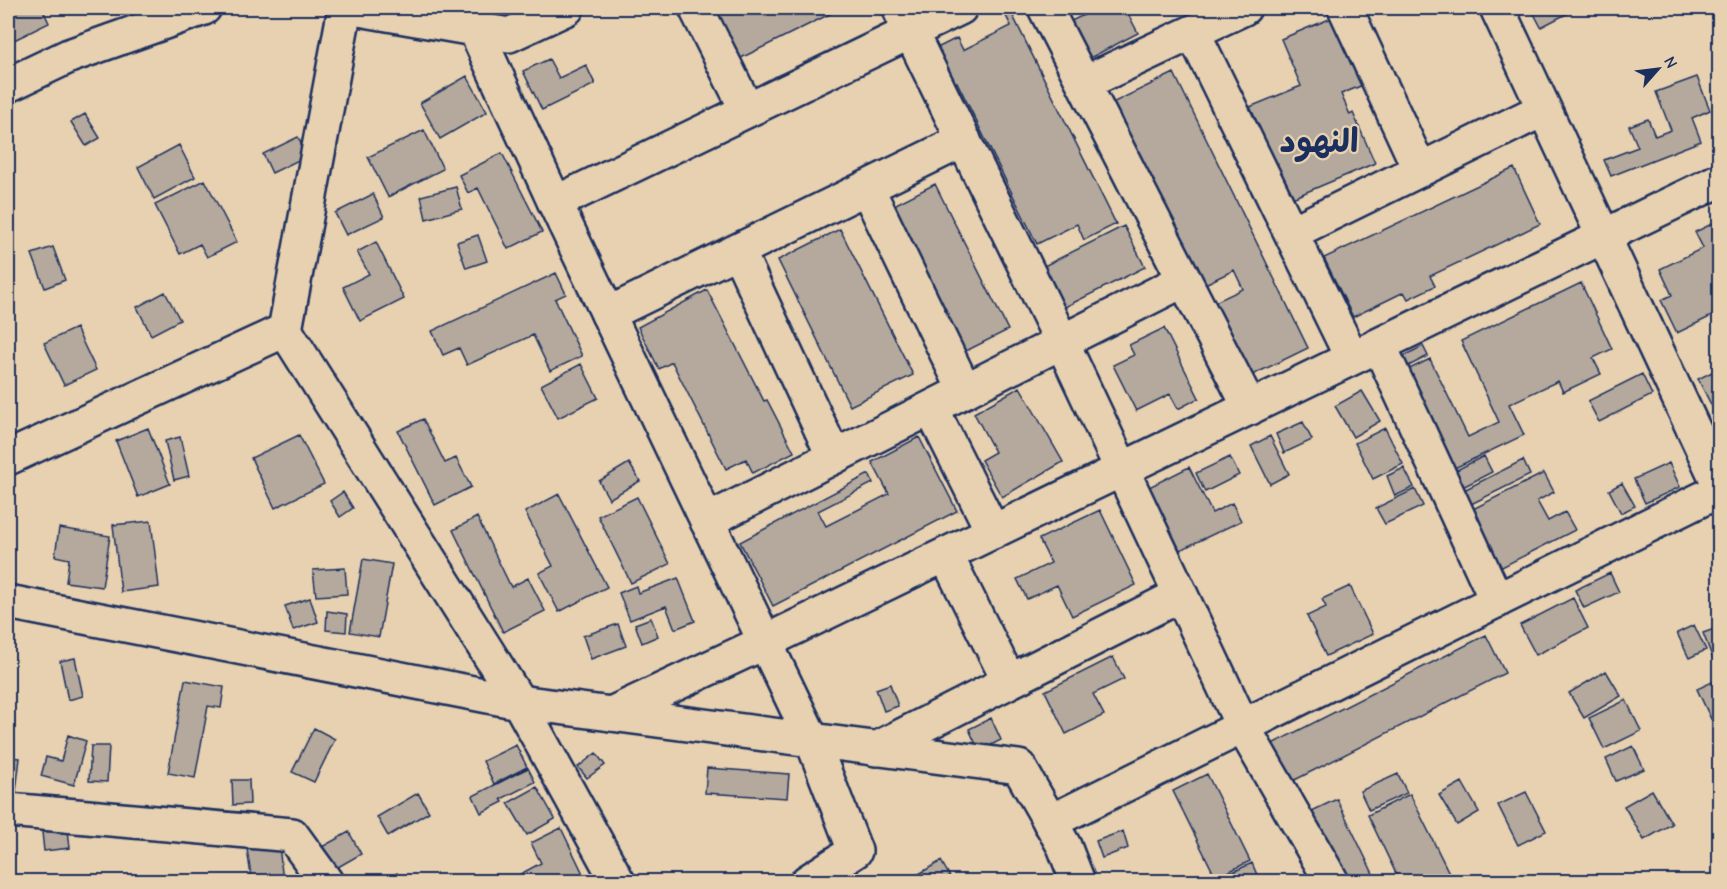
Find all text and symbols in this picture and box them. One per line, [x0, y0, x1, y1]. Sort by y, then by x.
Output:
north arrow [1628, 39, 1688, 99]
text: N [1660, 54, 1681, 71]
district label: النهود [1280, 122, 1358, 162]

